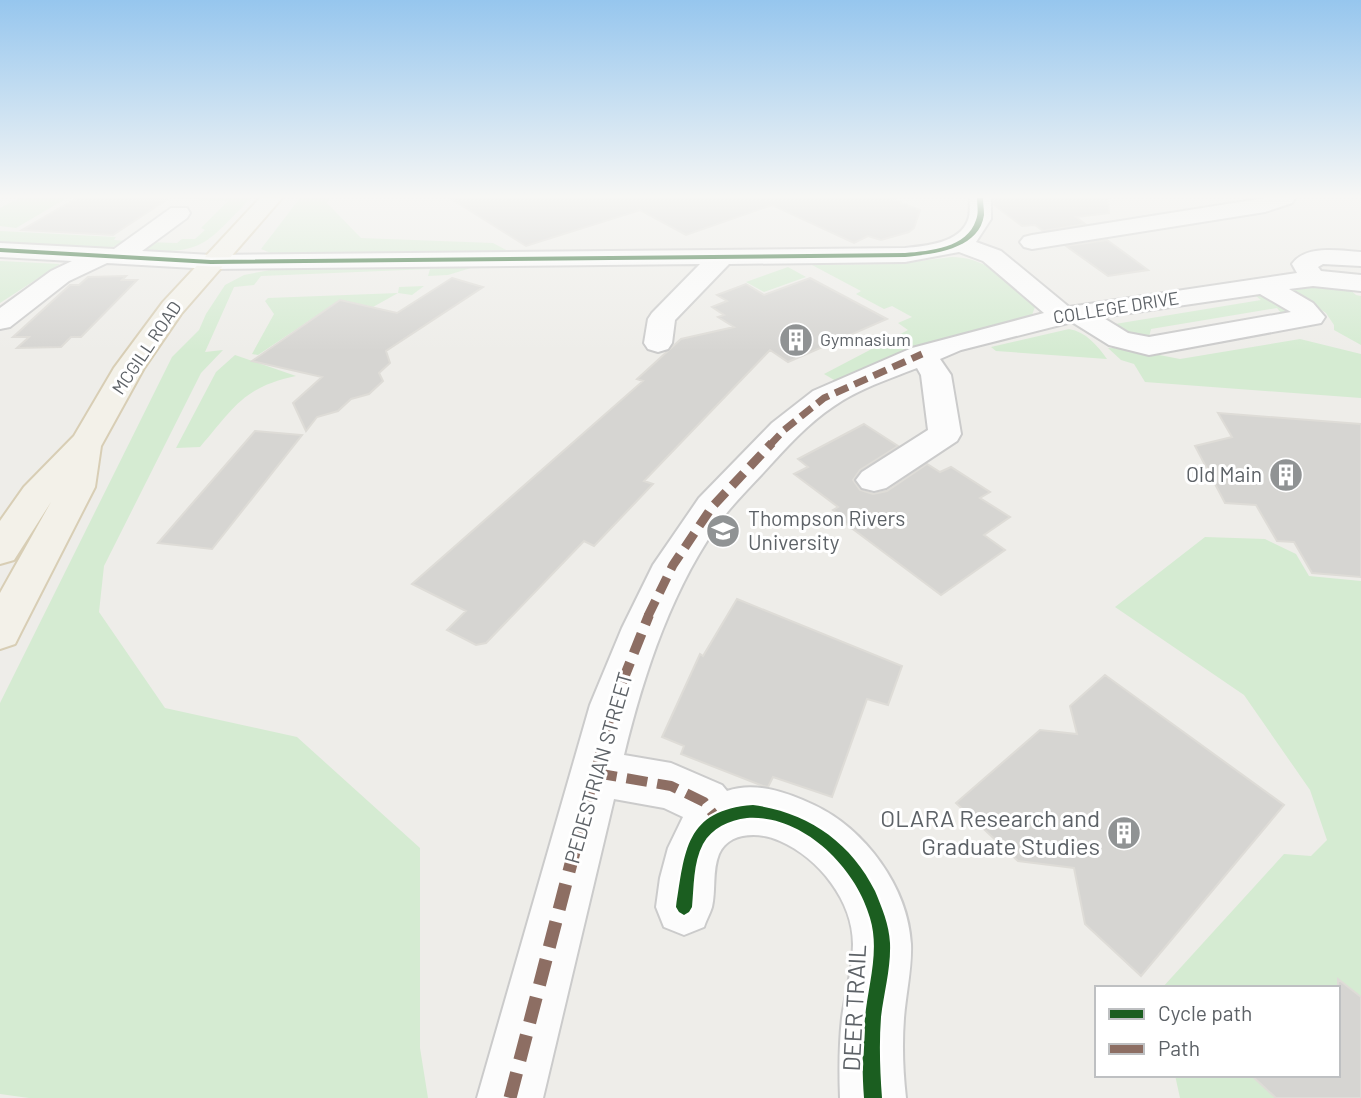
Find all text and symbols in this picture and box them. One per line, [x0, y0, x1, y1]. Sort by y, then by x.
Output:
street label: COLLEGE DRIVE [1051, 286, 1180, 328]
street label: MCGILL ROAD [107, 297, 185, 398]
building icon: Gymnasium [777, 321, 815, 359]
place label: Gymnasium [820, 328, 911, 350]
building icon: Old Main [1267, 456, 1305, 494]
place label: Old Main [1186, 461, 1262, 486]
place label: Thompson Rivers University [748, 505, 905, 554]
school or university icon: Thompson Rivers University [704, 512, 742, 550]
street label: PEDESTRIAN STREET [558, 669, 637, 866]
place label: OLARA Research and Graduate Studies [880, 803, 1100, 860]
building icon: OLARA Research and Graduate Studies [1105, 814, 1143, 852]
street label: DEER TRAIL [836, 944, 871, 1072]
legend [1095, 986, 1340, 1077]
text: Cycle path [1158, 1000, 1252, 1025]
text: Path [1158, 1035, 1200, 1060]

